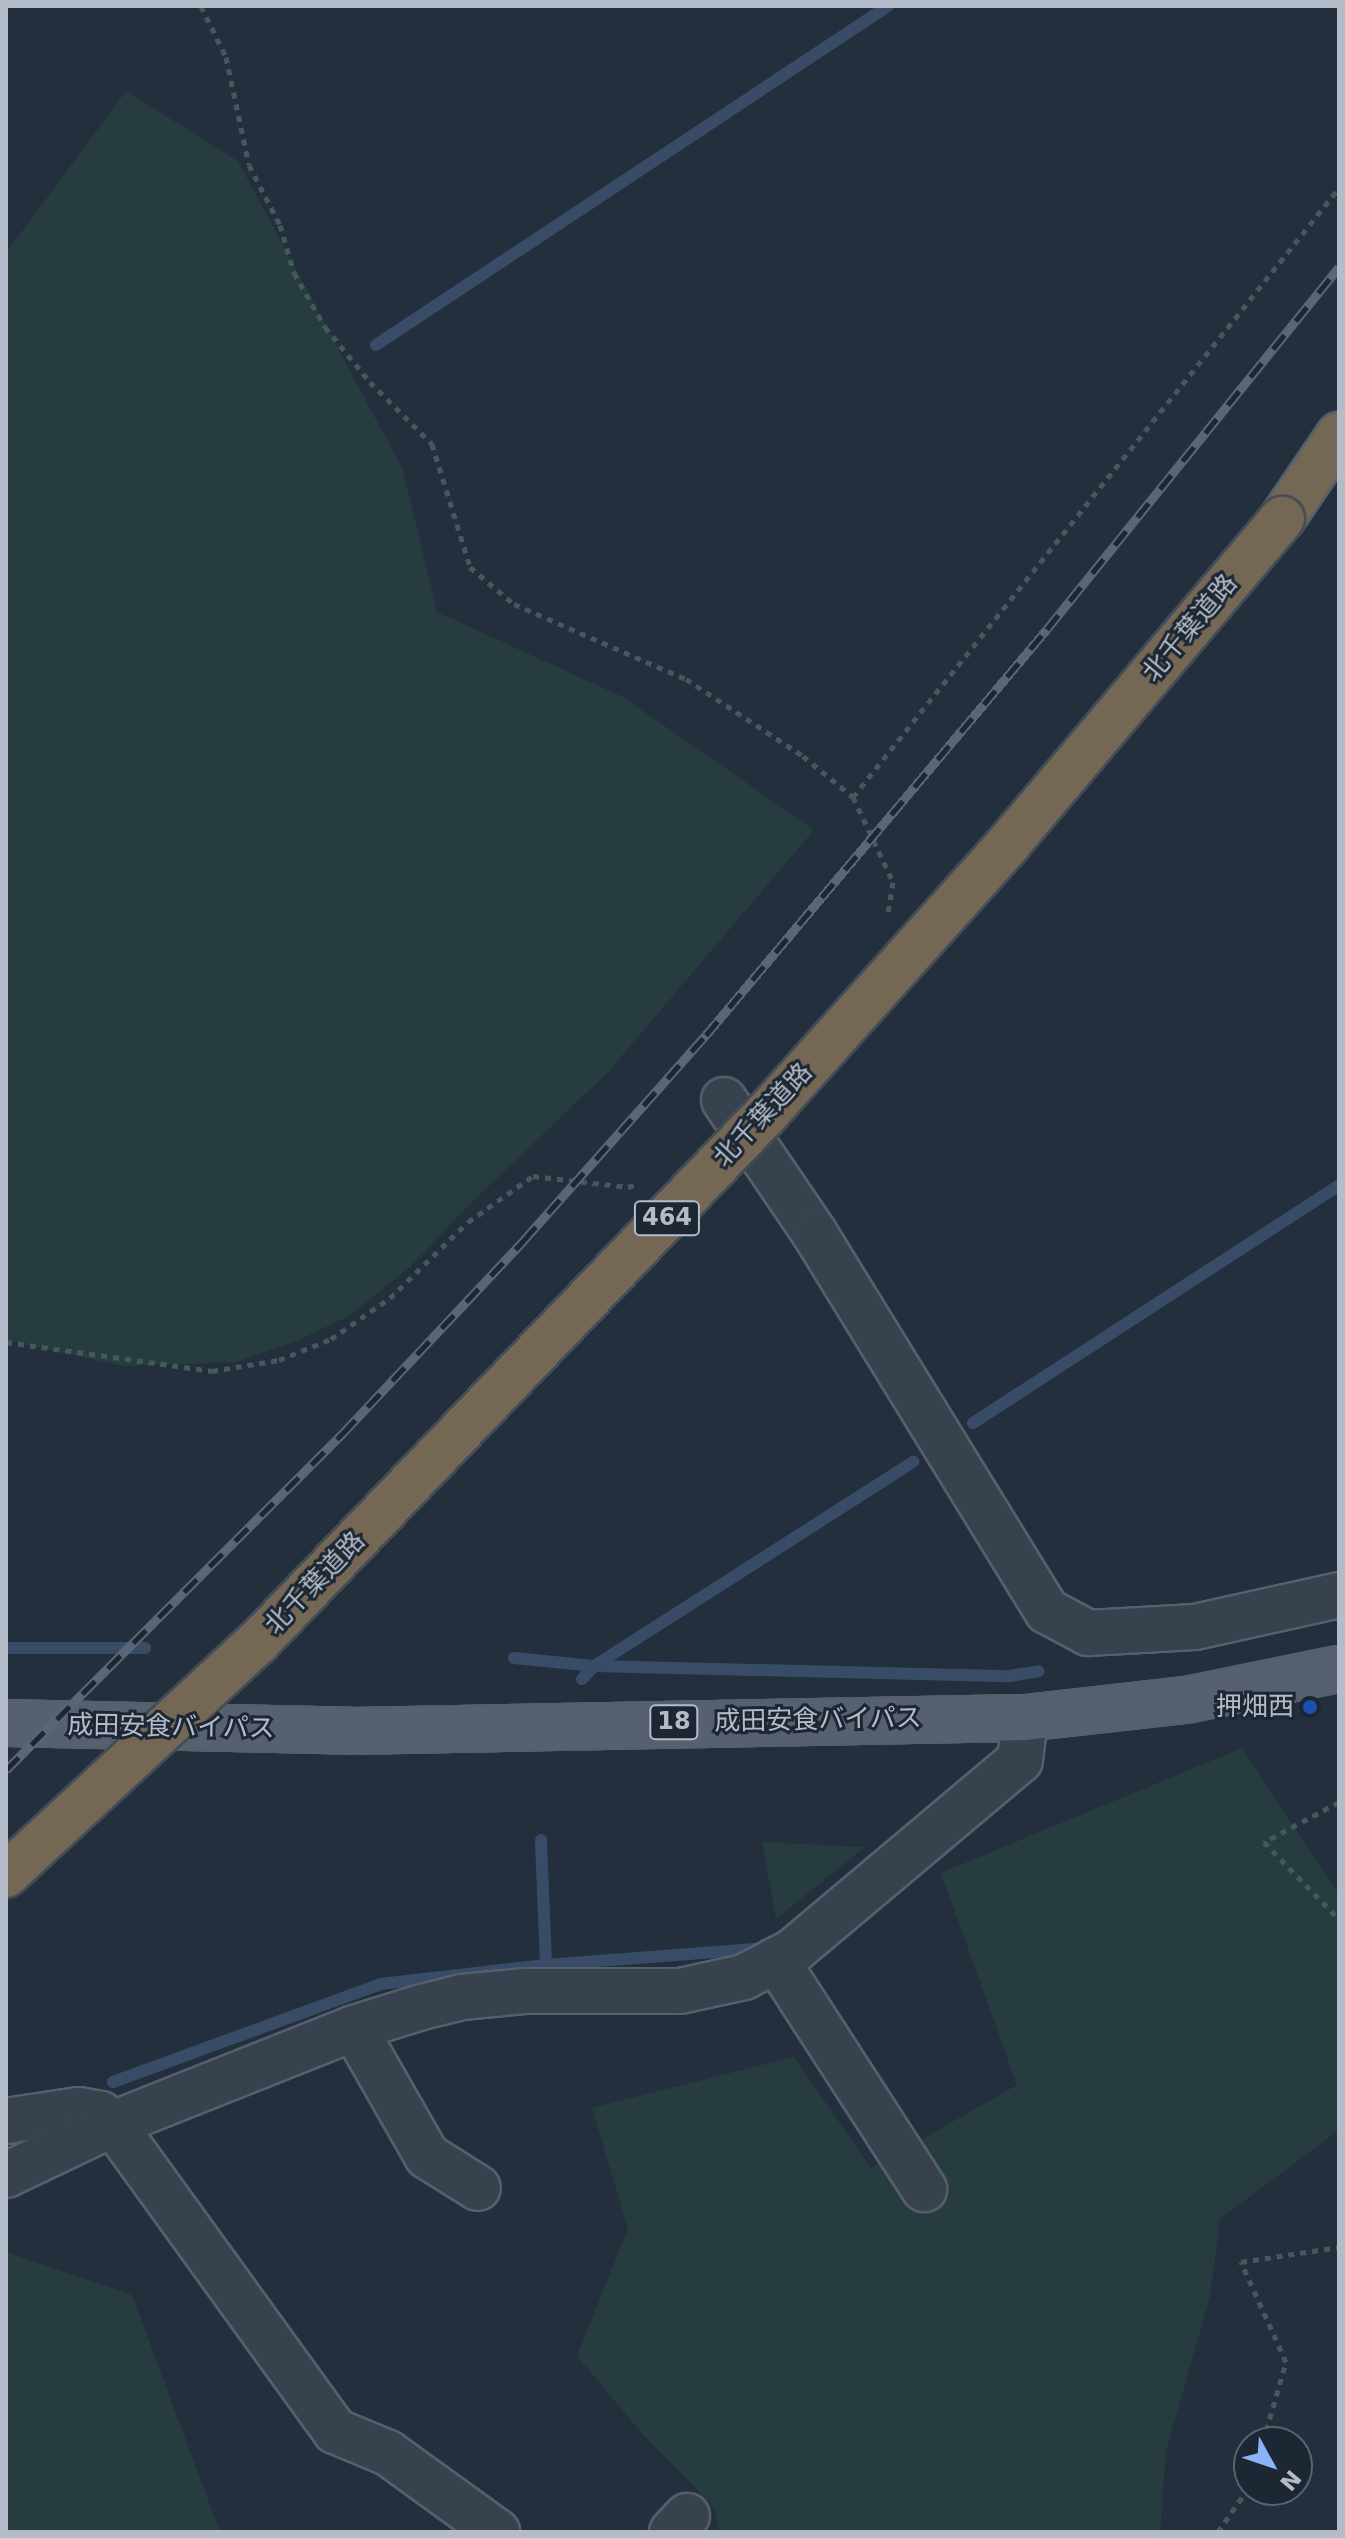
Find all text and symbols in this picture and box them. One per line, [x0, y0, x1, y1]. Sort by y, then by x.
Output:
street label: 北千葉道路 [1136, 568, 1244, 688]
street label: 北千葉道路 [707, 1057, 819, 1173]
road number: 464 [633, 1198, 701, 1238]
street label: 北千葉道路 [259, 1525, 371, 1641]
place label: 押畑西 [1216, 1691, 1294, 1723]
marker: 押畑西 [1301, 1698, 1319, 1716]
road number: 18 [648, 1702, 700, 1742]
street label: 成田安食バイパス [714, 1703, 922, 1737]
street label: 成田安食バイパス [67, 1710, 275, 1744]
north arrow [1233, 2426, 1313, 2506]
text: N [1275, 2465, 1306, 2496]

